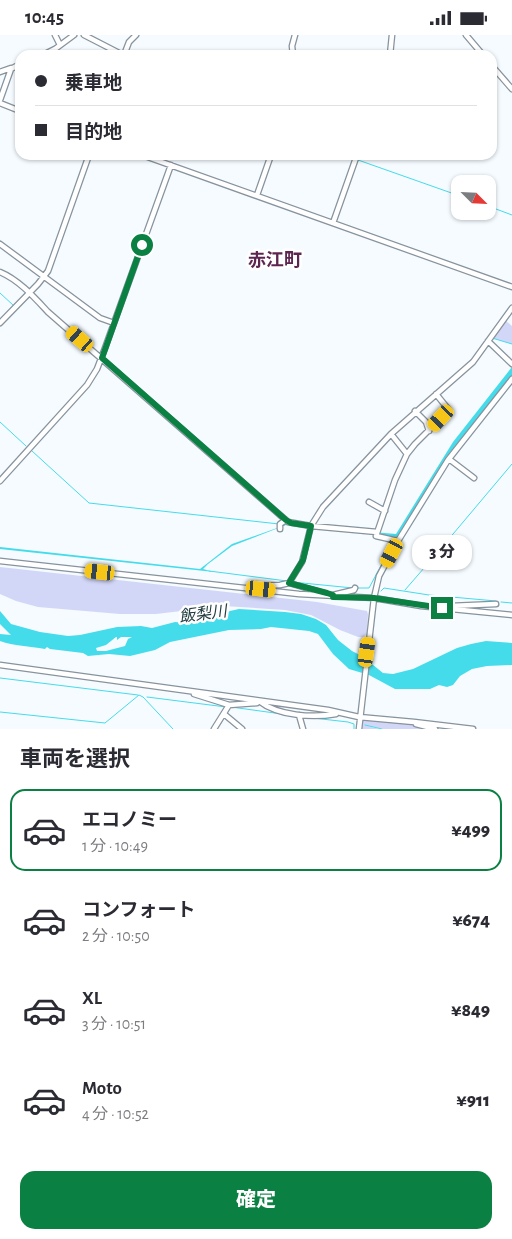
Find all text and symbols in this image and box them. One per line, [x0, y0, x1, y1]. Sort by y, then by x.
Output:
text: 10:45 [25, 8, 64, 27]
text: 乗車地 [65, 74, 122, 93]
text: 目的地 [65, 123, 122, 142]
north arrow [451, 175, 496, 220]
map controls [451, 175, 496, 220]
route start [131, 234, 153, 256]
district label: 赤江町 [248, 250, 302, 270]
car [63, 323, 96, 355]
car [425, 402, 456, 434]
callout: 3 分 [412, 535, 472, 571]
car [378, 536, 405, 570]
text: 3 分 [429, 544, 455, 560]
car [84, 563, 115, 581]
car [245, 580, 276, 598]
route end [431, 597, 453, 619]
water label: 飯梨川 [178, 602, 230, 625]
car [357, 636, 376, 668]
text: 車両を選択 [20, 748, 130, 770]
icon: car [22, 808, 67, 853]
text: エコノミー [82, 811, 177, 830]
text: ¥499 [451, 821, 490, 840]
text: 1 分 · 10:49 [82, 838, 148, 854]
icon: car [22, 898, 67, 943]
text: コンフォート [82, 901, 195, 920]
text: ¥674 [452, 911, 490, 930]
text: 2 分 · 10:50 [82, 928, 150, 944]
icon: car [22, 988, 67, 1033]
text: XL [82, 989, 102, 1008]
text: ¥849 [451, 1001, 490, 1020]
text: 3 分 · 10:51 [82, 1016, 146, 1032]
icon: car [22, 1078, 67, 1123]
text: Moto [82, 1079, 122, 1098]
text: ¥911 [456, 1091, 490, 1110]
text: 4 分 · 10:52 [82, 1106, 149, 1122]
button: 確定 [20, 1171, 492, 1229]

